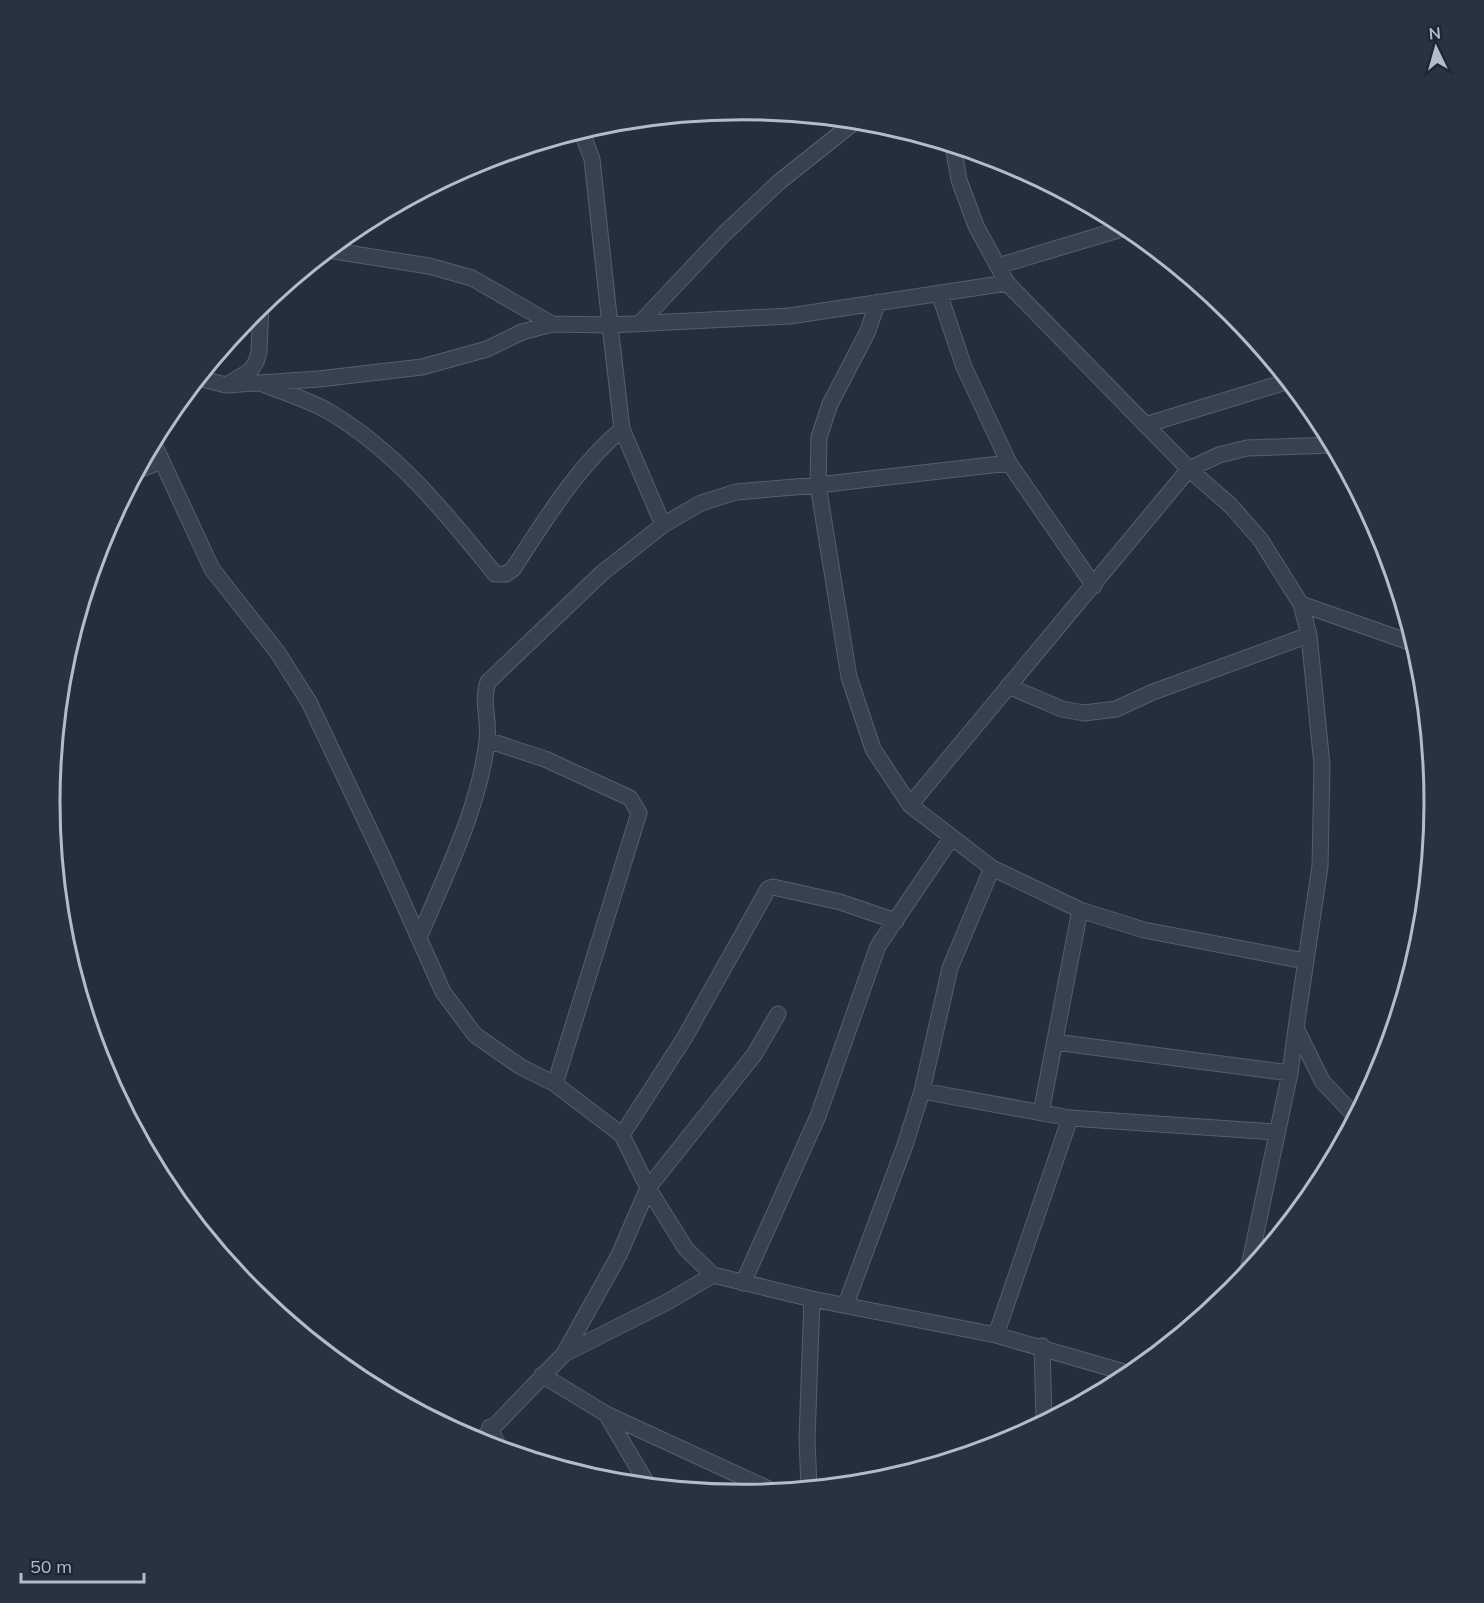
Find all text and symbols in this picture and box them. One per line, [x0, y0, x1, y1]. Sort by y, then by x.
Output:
north arrow [1406, 18, 1466, 78]
text: N [1428, 23, 1442, 44]
scale bar [21, 1546, 144, 1584]
text: 50 m [30, 1555, 72, 1578]

